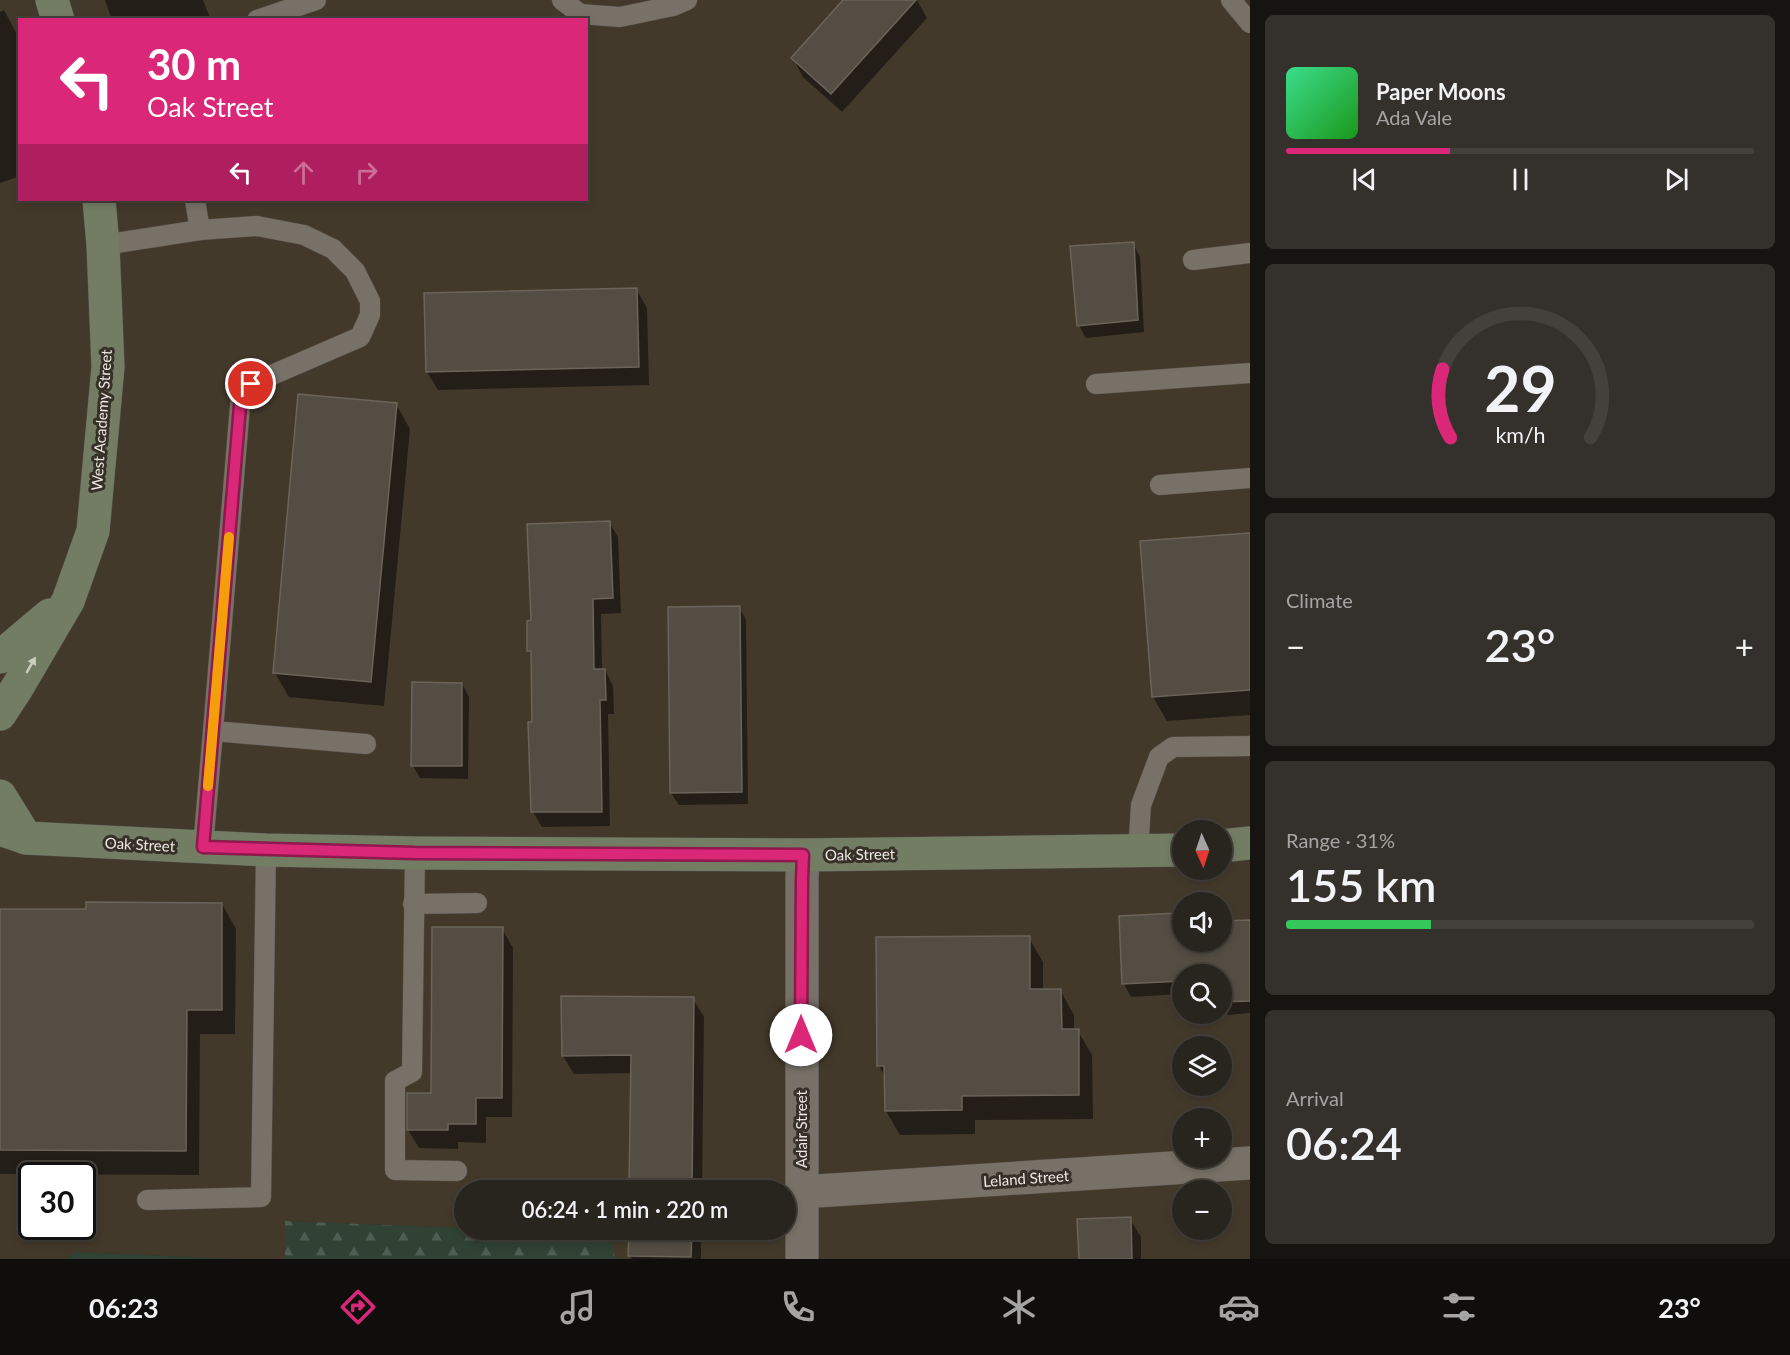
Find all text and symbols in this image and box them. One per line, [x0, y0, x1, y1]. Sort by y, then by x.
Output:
text: 30 m [147, 39, 241, 89]
icon: left [48, 42, 126, 120]
text: Paper Moons [1376, 78, 1506, 105]
text: Oak Street [147, 90, 273, 123]
text: Ada Vale [1376, 105, 1452, 129]
icon: left [224, 156, 257, 189]
icon: ahead [287, 156, 320, 189]
icon: right [350, 156, 383, 189]
icon: previous [1348, 163, 1381, 196]
icon: pause [1504, 163, 1537, 196]
icon: next [1660, 163, 1693, 196]
street label: West Academy Street [87, 348, 115, 491]
text: 29 [1484, 350, 1556, 425]
pin [225, 358, 276, 409]
icon: arrive [234, 367, 267, 400]
text: km/h [1495, 422, 1545, 448]
text: Climate [1286, 588, 1353, 612]
text: 23° [1485, 618, 1555, 672]
text: − [1286, 626, 1305, 666]
text: + [1735, 626, 1754, 666]
one-way arrow [26, 656, 36, 673]
north arrow [1172, 820, 1232, 880]
map controls [1172, 820, 1232, 1240]
text: Range · 31% [1286, 828, 1395, 852]
street label: Oak Street [104, 833, 176, 855]
street label: Oak Street [825, 844, 896, 864]
text: 155 km [1286, 858, 1436, 912]
button: sound [1172, 892, 1232, 952]
button: search [1172, 964, 1232, 1024]
position arrow [769, 1003, 833, 1067]
button: layers [1172, 1036, 1232, 1096]
text: Arrival [1286, 1086, 1344, 1110]
street label: Adair Street [792, 1089, 810, 1168]
button: + [1172, 1108, 1232, 1168]
text: 06:24 [1286, 1116, 1402, 1170]
speed limit sign: 30 [18, 1162, 96, 1240]
street label: Leland Street [982, 1166, 1070, 1190]
button: − [1172, 1180, 1232, 1240]
text: 06:24 · 1 min · 220 m [522, 1196, 728, 1223]
icon: directions [337, 1286, 379, 1328]
icon: music [557, 1286, 599, 1328]
icon: phone [777, 1286, 819, 1328]
icon: climate [998, 1286, 1040, 1328]
icon: car [1218, 1286, 1260, 1328]
icon: filters [1438, 1286, 1480, 1328]
text: 06:23 [89, 1291, 159, 1324]
text: 23° [1658, 1291, 1701, 1324]

